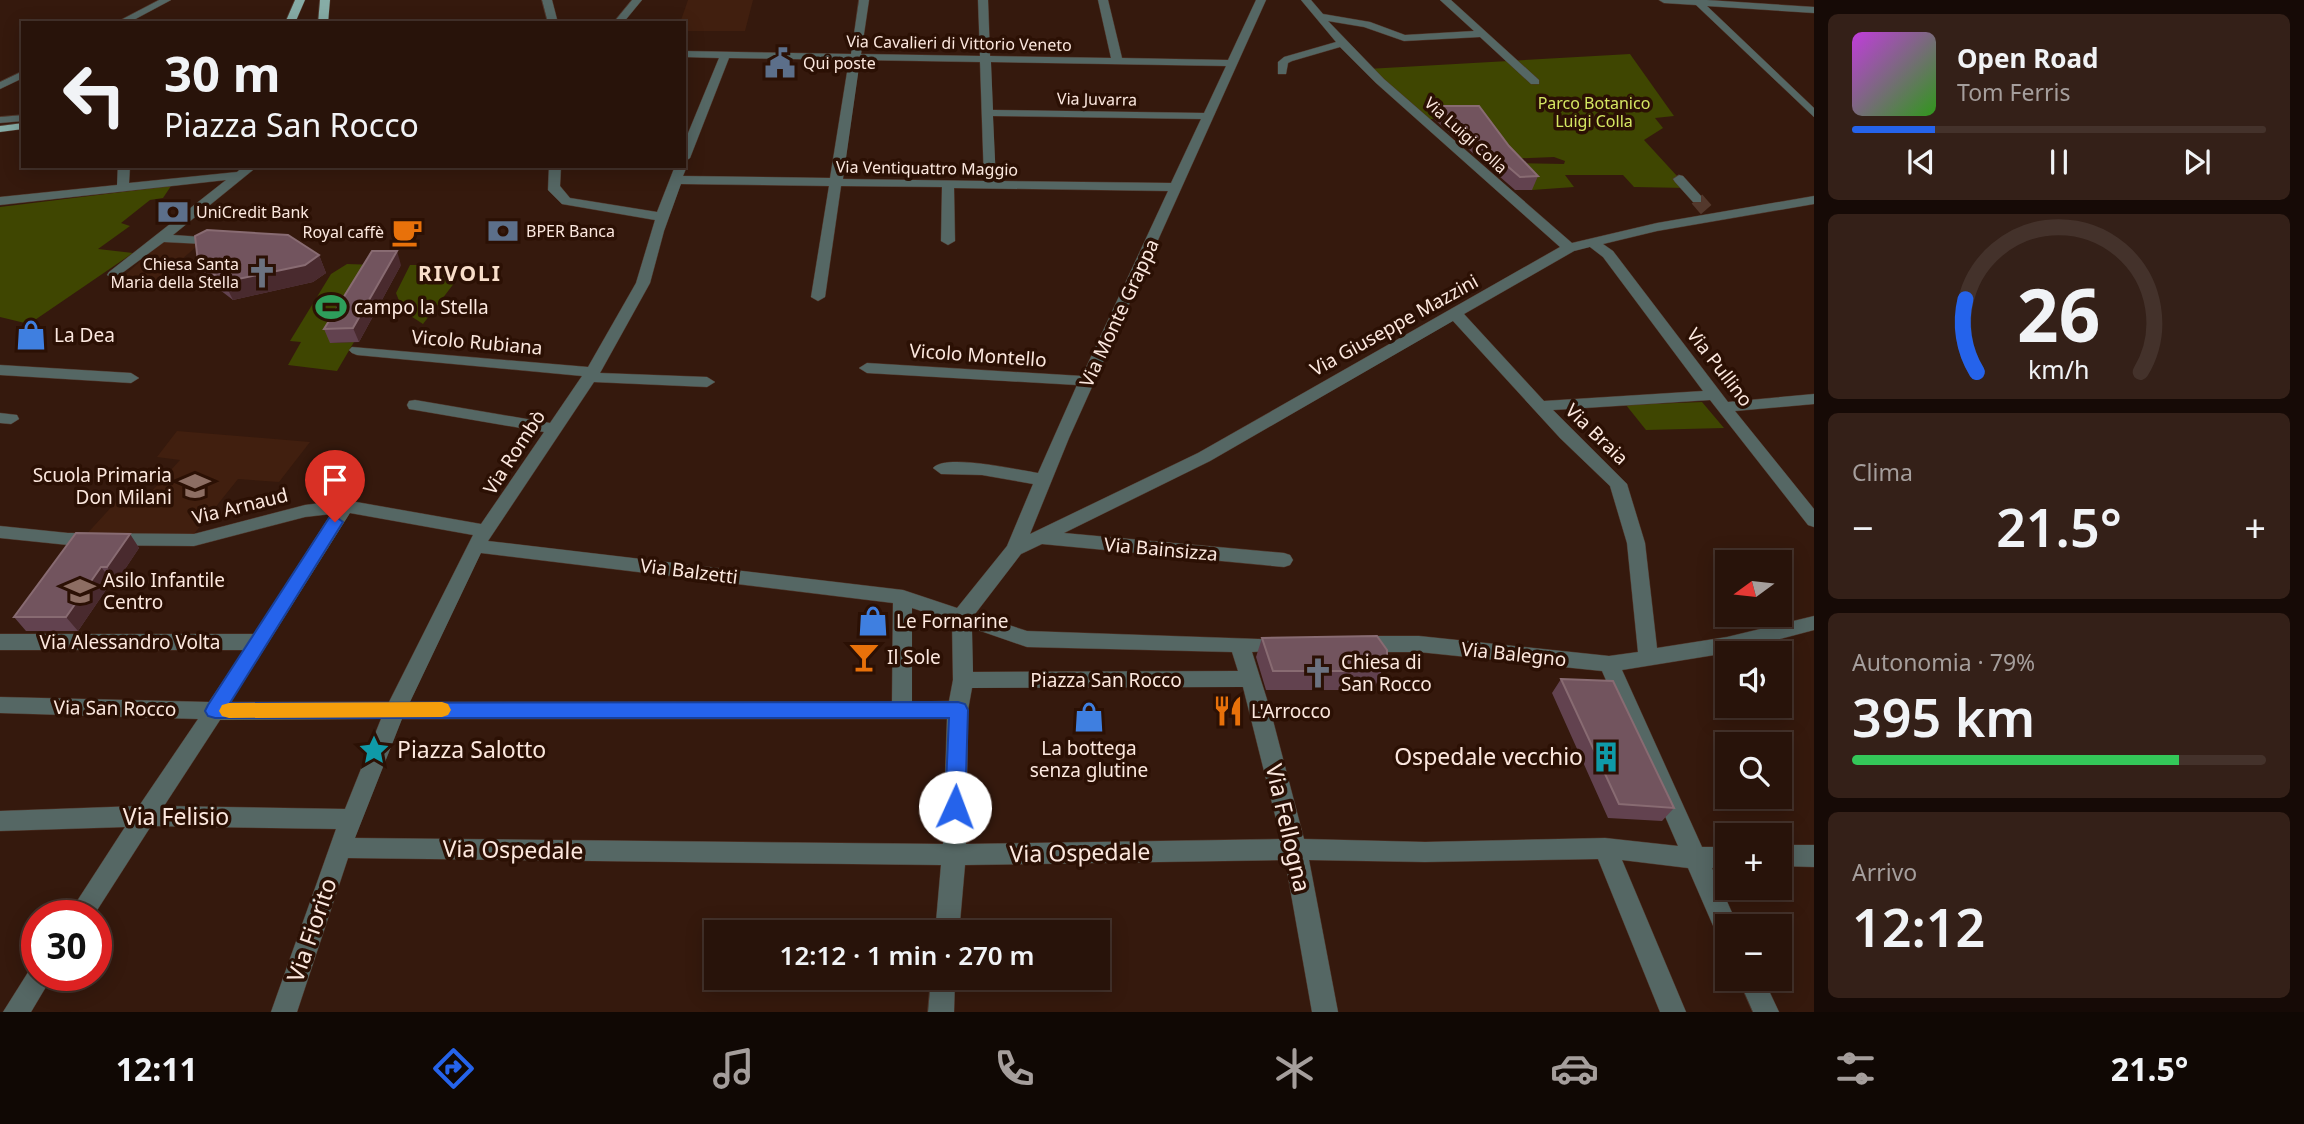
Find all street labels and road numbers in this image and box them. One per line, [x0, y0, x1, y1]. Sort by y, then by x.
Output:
street label: Via Cavalieri di Vittorio Veneto [846, 30, 1072, 56]
street label: Via Juvarra [1057, 87, 1137, 111]
street label: Via Luigi Colla [1420, 92, 1512, 178]
street label: Via Ventiquattro Maggio [836, 155, 1018, 181]
street label: Via Monte Grappa [1073, 235, 1165, 391]
street label: Via Giuseppe Mazzini [1305, 268, 1483, 382]
street label: Via Pullino [1681, 322, 1759, 412]
street label: Vicolo Rubiana [410, 323, 544, 361]
street label: Vicolo Montello [908, 337, 1048, 373]
street label: Via Braia [1560, 398, 1634, 470]
street label: Via Rombò [477, 405, 551, 499]
street label: Via Arnaud [189, 482, 291, 530]
street label: Via Bainsizza [1103, 531, 1219, 567]
street label: Via Balzetti [639, 552, 739, 590]
street label: Via Alessandro Volta [40, 629, 220, 655]
street label: Via Balegno [1460, 636, 1568, 672]
street label: Piazza San Rocco [1030, 667, 1182, 693]
street label: Via San Rocco [53, 694, 177, 722]
street label: Via Fellogna [1259, 761, 1319, 895]
street label: Via Felisio [123, 800, 229, 832]
street label: Via Ospedale [442, 832, 584, 866]
street label: Via Ospedale [1009, 835, 1151, 869]
street label: Via Fiorito [278, 873, 344, 986]

